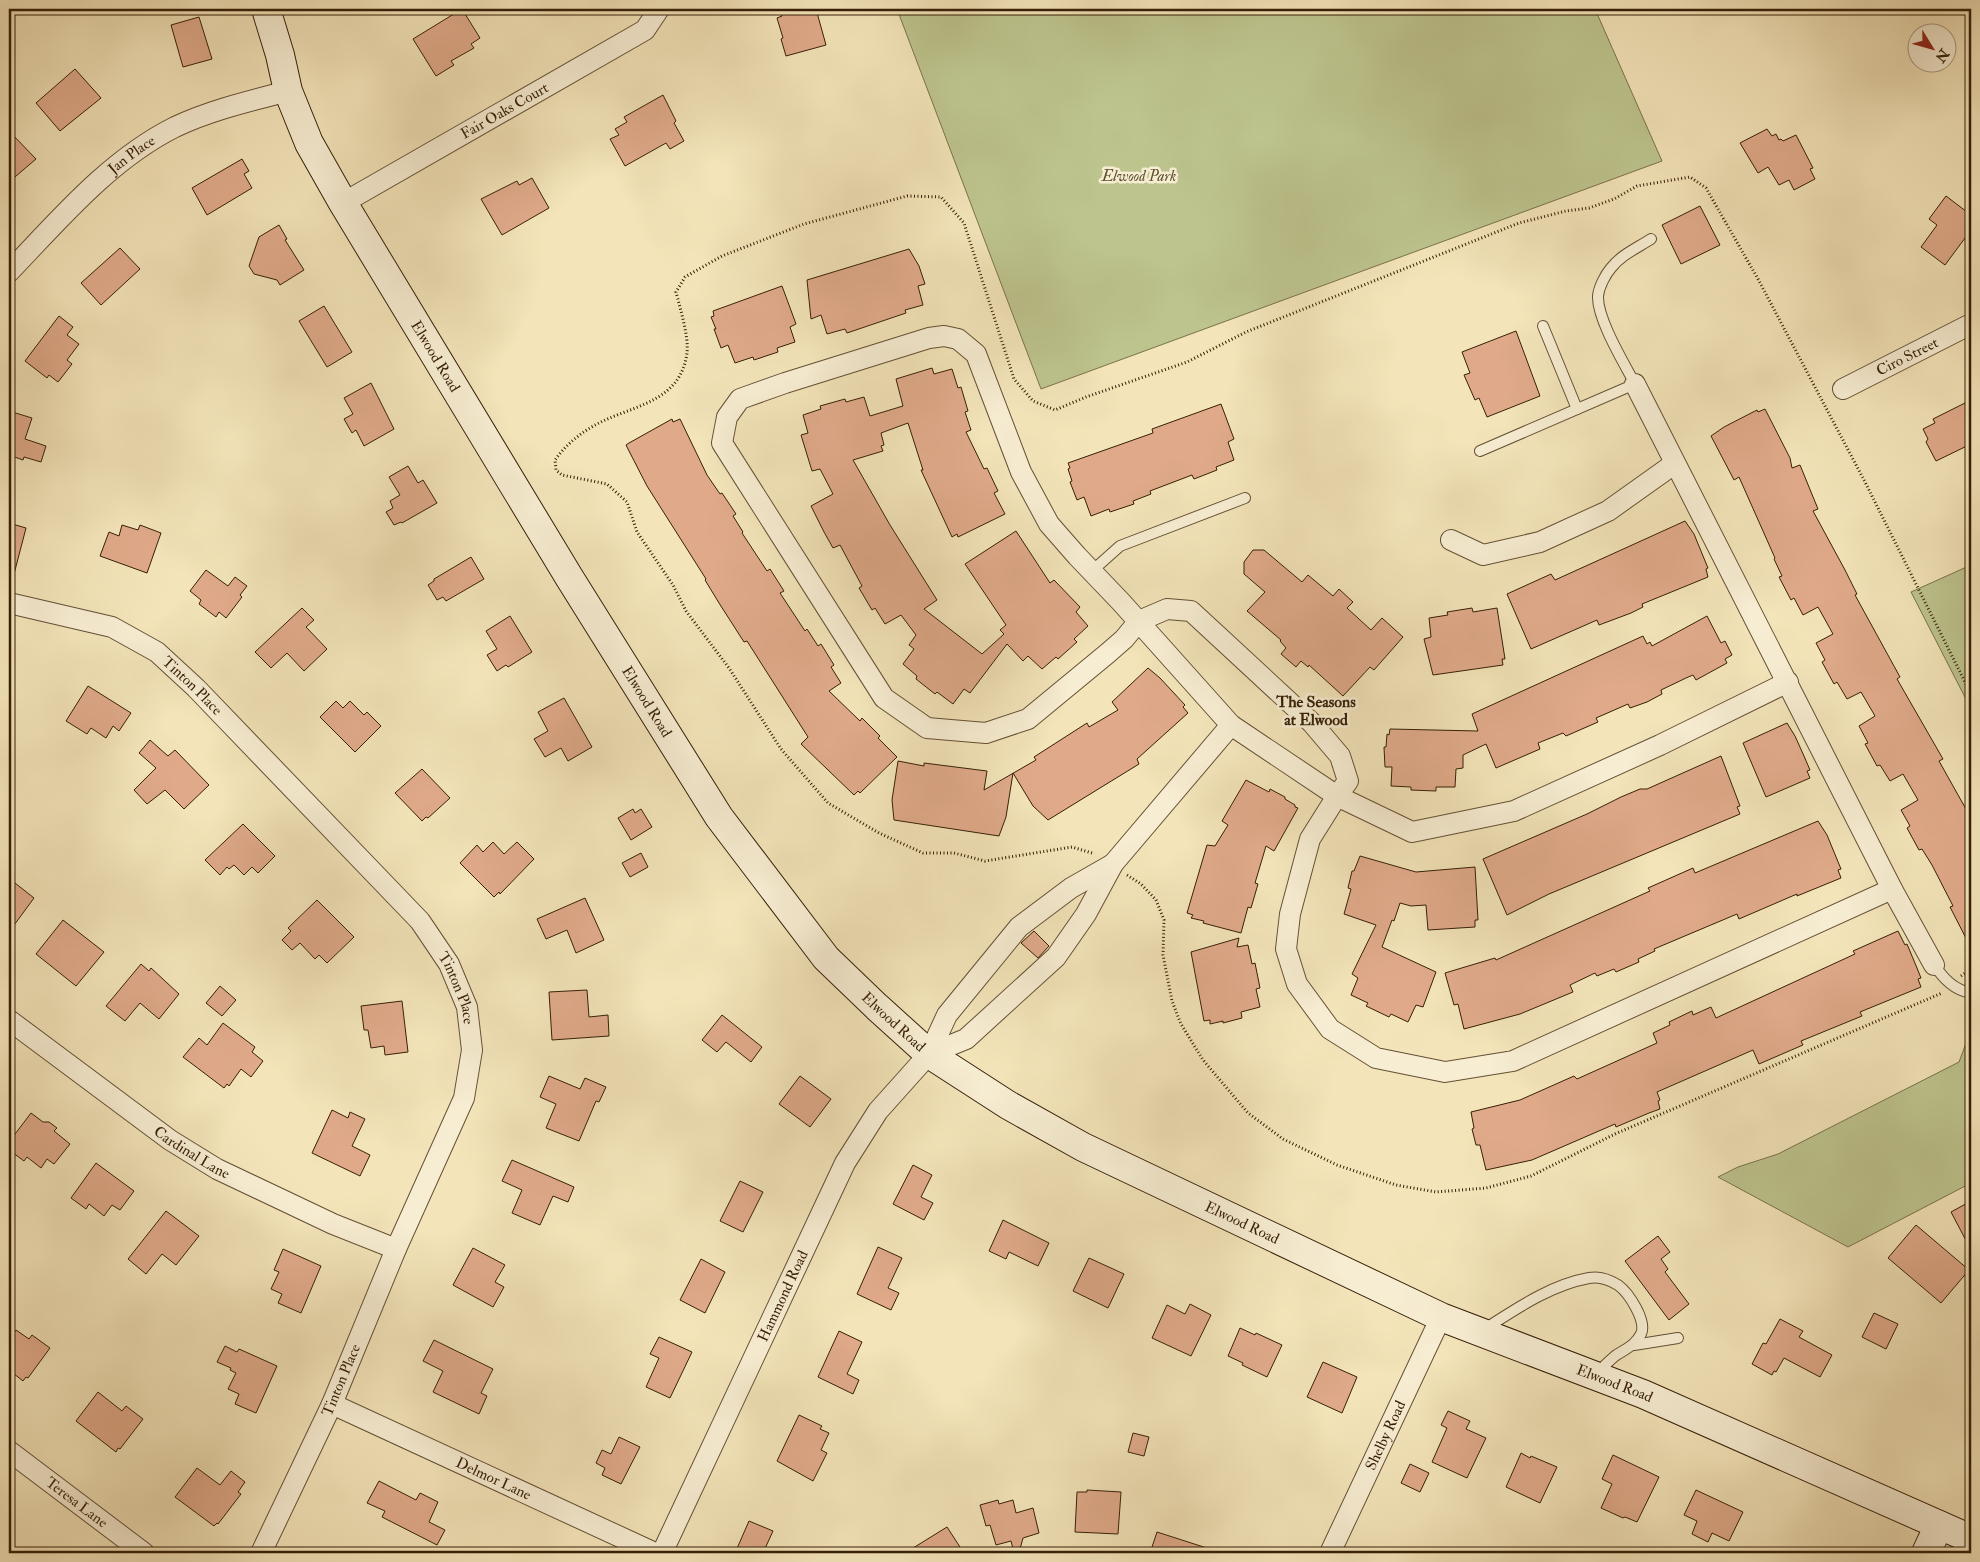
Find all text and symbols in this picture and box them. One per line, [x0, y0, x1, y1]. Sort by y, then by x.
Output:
north arrow [1908, 22, 1958, 72]
text: N [1931, 45, 1953, 66]
street label: Fair Oaks Court [457, 78, 552, 144]
street label: Jan Place [103, 131, 159, 180]
park label: Elwood Park [1101, 167, 1176, 186]
street label: Elwood Road [406, 317, 464, 396]
street label: Ciro Street [1873, 333, 1942, 380]
street label: Tinton Place [158, 652, 226, 719]
street label: Elwood Road [617, 663, 676, 741]
district label: The Seasons at Elwood [1275, 692, 1356, 730]
street label: Tinton Place [434, 948, 478, 1025]
street label: Elwood Road [857, 988, 930, 1057]
street label: Cardinal Lane [150, 1122, 233, 1184]
street label: Elwood Road [1202, 1197, 1283, 1249]
street label: Hammond Road [754, 1247, 813, 1345]
street label: Tinton Place [318, 1341, 365, 1419]
street label: Elwood Road [1574, 1361, 1656, 1407]
street label: Shelby Road [1361, 1397, 1411, 1473]
street label: Delmor Lane [453, 1453, 534, 1505]
street label: Teresa Lane [42, 1473, 111, 1532]

